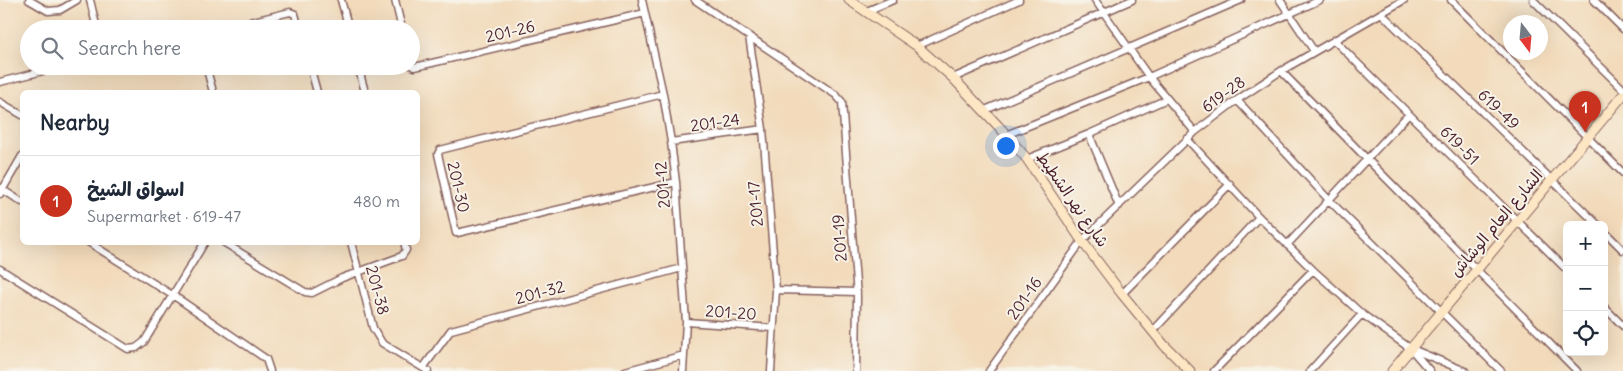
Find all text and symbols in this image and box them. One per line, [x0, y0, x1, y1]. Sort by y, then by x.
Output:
north arrow [1503, 15, 1548, 60]
street label: 201-26 [483, 16, 537, 46]
search box [20, 20, 420, 75]
icon: search [38, 34, 66, 62]
text: Search here [78, 36, 181, 60]
street label: 619-28 [1197, 71, 1249, 117]
street label: 619-49 [1474, 84, 1524, 134]
pin: 1 [1569, 91, 1601, 132]
text: Nearby [40, 109, 110, 136]
street label: 201-24 [689, 109, 741, 135]
street label: 619-51 [1436, 121, 1484, 169]
your location [993, 133, 1019, 159]
street label: شارع نهر الشطيط [1031, 147, 1113, 252]
street label: 201-30 [443, 160, 475, 214]
street label: 201-12 [650, 161, 674, 209]
street label: الشارع العام الوشاش [1445, 165, 1549, 283]
text: اسواق الشيخ [87, 177, 184, 201]
street label: 201-17 [743, 180, 767, 228]
text: 1 [53, 191, 59, 211]
text: 480 m [353, 191, 400, 211]
text: Supermarket · 619-47 [87, 206, 241, 226]
street label: 201-19 [827, 214, 851, 262]
map controls [1563, 221, 1608, 356]
button: + [1563, 221, 1608, 266]
street label: 201-38 [362, 263, 394, 317]
button: − [1563, 266, 1608, 311]
street label: 201-16 [1002, 273, 1046, 323]
street label: 201-32 [513, 276, 567, 308]
street label: 201-20 [705, 300, 757, 324]
button: locate [1563, 311, 1608, 356]

